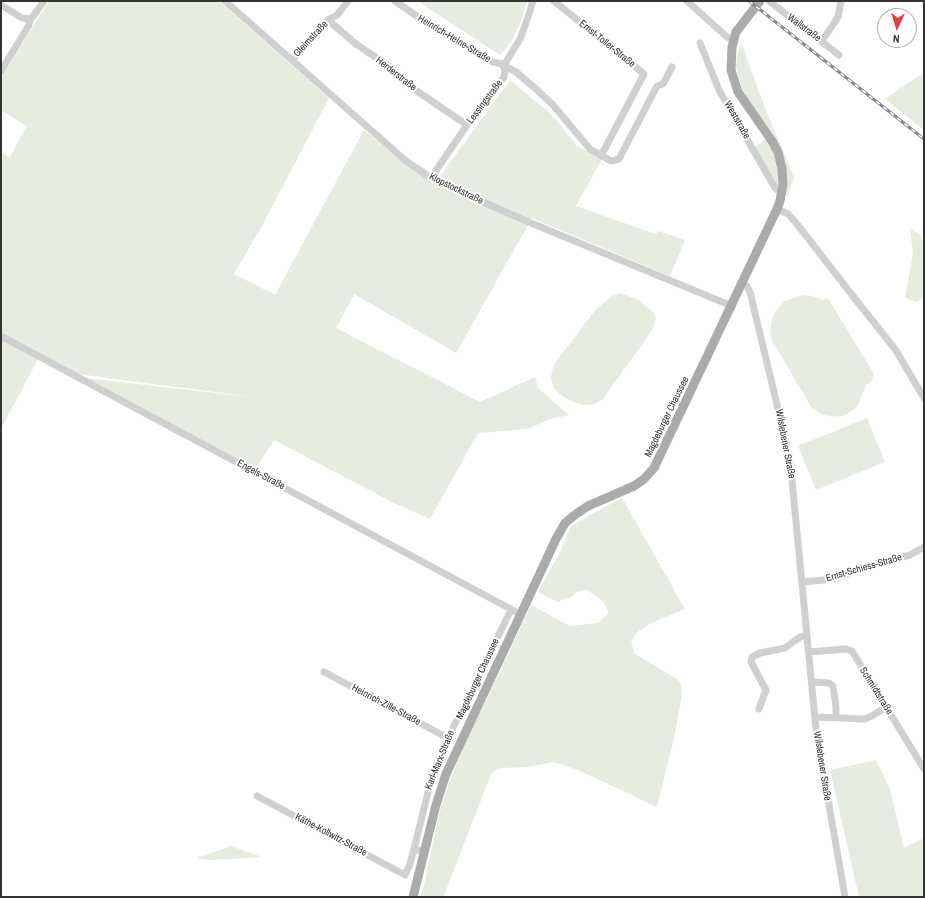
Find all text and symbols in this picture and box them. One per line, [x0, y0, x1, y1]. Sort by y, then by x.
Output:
north arrow [877, 8, 917, 48]
street label: Heinrich-Heine-Straße [415, 12, 493, 66]
street label: Wallstraße [785, 12, 823, 44]
street label: Gleimstraße [291, 18, 331, 60]
street label: Ernst-Toller-Straße [576, 18, 638, 70]
text: N [893, 32, 900, 46]
street label: Herderstraße [373, 54, 419, 94]
street label: Lessingstraße [465, 78, 505, 126]
street label: Weststraße [721, 99, 753, 141]
street label: Klopstockstraße [427, 171, 485, 207]
street label: Magdeburger Chaussee [642, 375, 692, 459]
street label: Wilslebener Straße [772, 408, 798, 480]
street label: Engels-Straße [235, 457, 287, 493]
street label: Ernst-Schiess-Straße [825, 551, 903, 585]
street label: Magdeburger Chaussee [454, 637, 502, 721]
street label: Schmidtstraße [857, 665, 895, 717]
street label: Heinrich-Zille-Straße [349, 682, 423, 728]
street label: Karl-Marx-Straße [423, 729, 457, 791]
street label: Wilslebener Straße [811, 730, 833, 802]
street label: Käthe-Kollwitz-Straße [293, 811, 369, 859]

